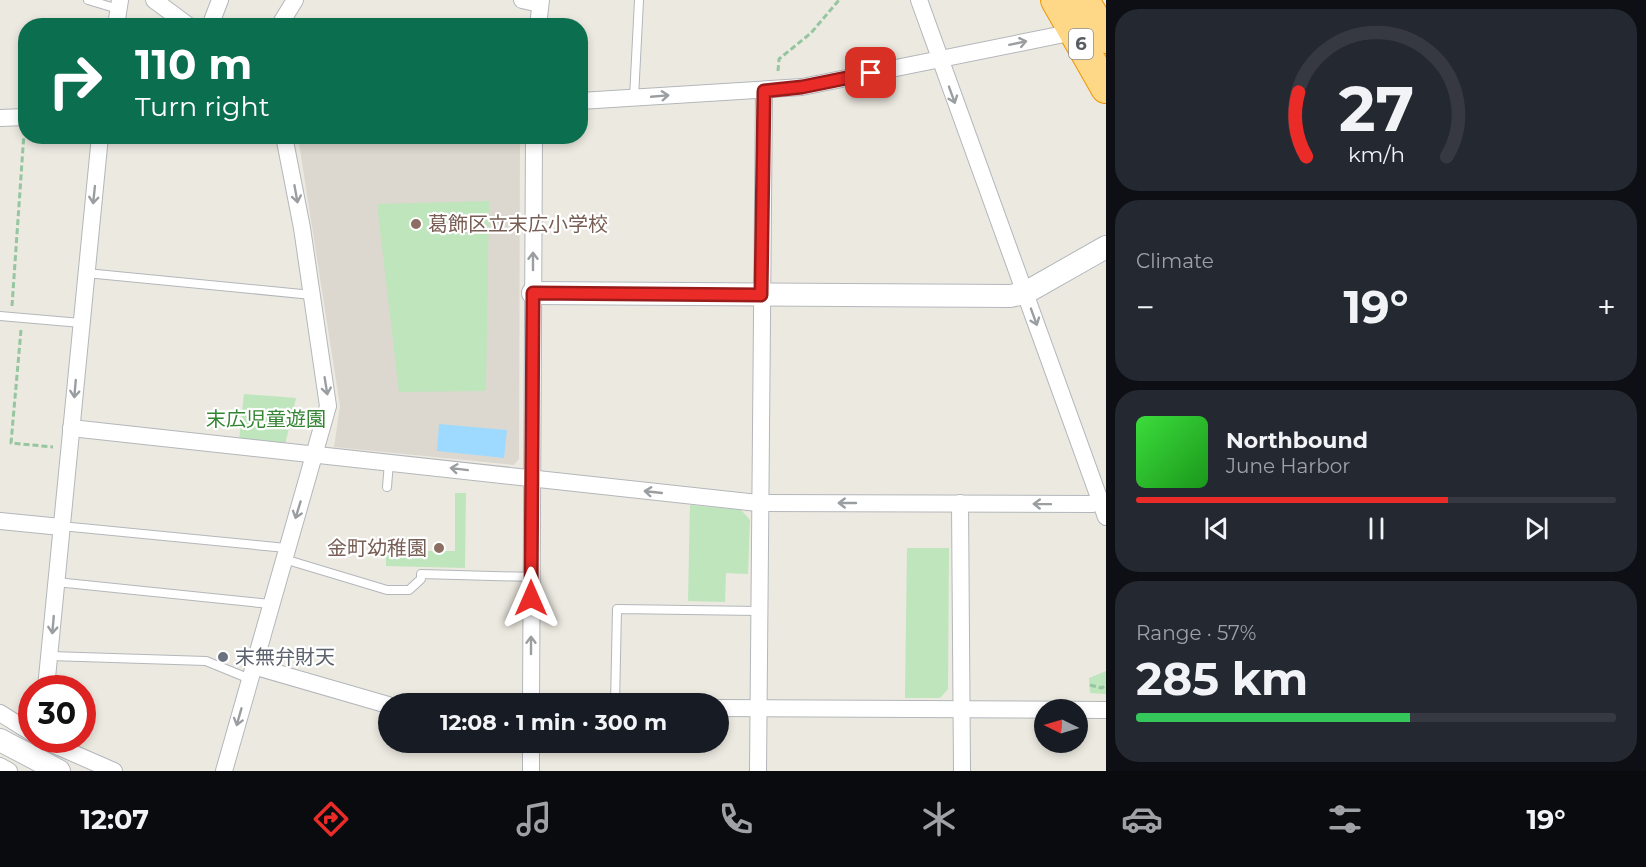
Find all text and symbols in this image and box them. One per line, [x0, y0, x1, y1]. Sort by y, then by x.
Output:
road number: 6 [1069, 29, 1093, 59]
one-way arrow [1008, 37, 1027, 48]
text: 110 m [135, 38, 252, 90]
icon: right [36, 42, 114, 120]
pin [845, 47, 896, 98]
icon: arrive [854, 56, 887, 89]
text: 27 [1338, 71, 1414, 147]
one-way arrow [948, 85, 959, 104]
text: Turn right [135, 90, 270, 123]
one-way arrow [649, 90, 669, 101]
text: km/h [1347, 141, 1405, 167]
one-way arrow [291, 183, 302, 203]
one-way arrow [88, 184, 99, 204]
place label: 葛飾区立末広小学校 [428, 212, 608, 236]
marker: 葛飾区立末広小学校 [409, 217, 423, 231]
text: Climate [1136, 249, 1214, 273]
one-way arrow [527, 252, 539, 272]
text: 19° [1343, 279, 1409, 334]
text: − [1136, 287, 1155, 327]
text: + [1597, 287, 1616, 327]
one-way arrow [1030, 307, 1041, 326]
one-way arrow [321, 376, 332, 396]
one-way arrow [69, 378, 80, 398]
park label: 末広児童遊園 [206, 407, 326, 431]
text: Northbound [1226, 427, 1368, 454]
text: June Harbor [1226, 454, 1350, 478]
one-way arrow [450, 464, 470, 475]
one-way arrow [643, 486, 663, 497]
one-way arrow [838, 497, 858, 509]
one-way arrow [1033, 498, 1053, 510]
one-way arrow [292, 500, 303, 519]
icon: previous [1200, 512, 1233, 545]
icon: pause [1360, 512, 1393, 545]
icon: next [1520, 512, 1553, 545]
place label: 金町幼稚園 [327, 536, 427, 560]
marker: 金町幼稚園 [432, 541, 446, 555]
position arrow [499, 566, 563, 630]
one-way arrow [47, 614, 58, 634]
text: Range · 57% [1136, 621, 1256, 645]
one-way arrow [525, 636, 537, 656]
place label: 末無弁財天 [235, 645, 335, 669]
marker: 末無弁財天 [216, 650, 230, 664]
text: 285 km [1136, 651, 1308, 706]
speed limit sign: 30 [18, 675, 96, 753]
north arrow [1034, 699, 1088, 753]
map controls [1034, 699, 1088, 753]
one-way arrow [233, 708, 244, 727]
text: 12:08 · 1 min · 300 m [440, 709, 667, 736]
icon: directions [310, 798, 352, 840]
icon: music [513, 798, 555, 840]
icon: phone [715, 798, 757, 840]
icon: climate [918, 798, 960, 840]
icon: car [1121, 798, 1163, 840]
icon: filters [1324, 798, 1366, 840]
text: 12:07 [80, 803, 149, 836]
text: 19° [1526, 803, 1566, 836]

